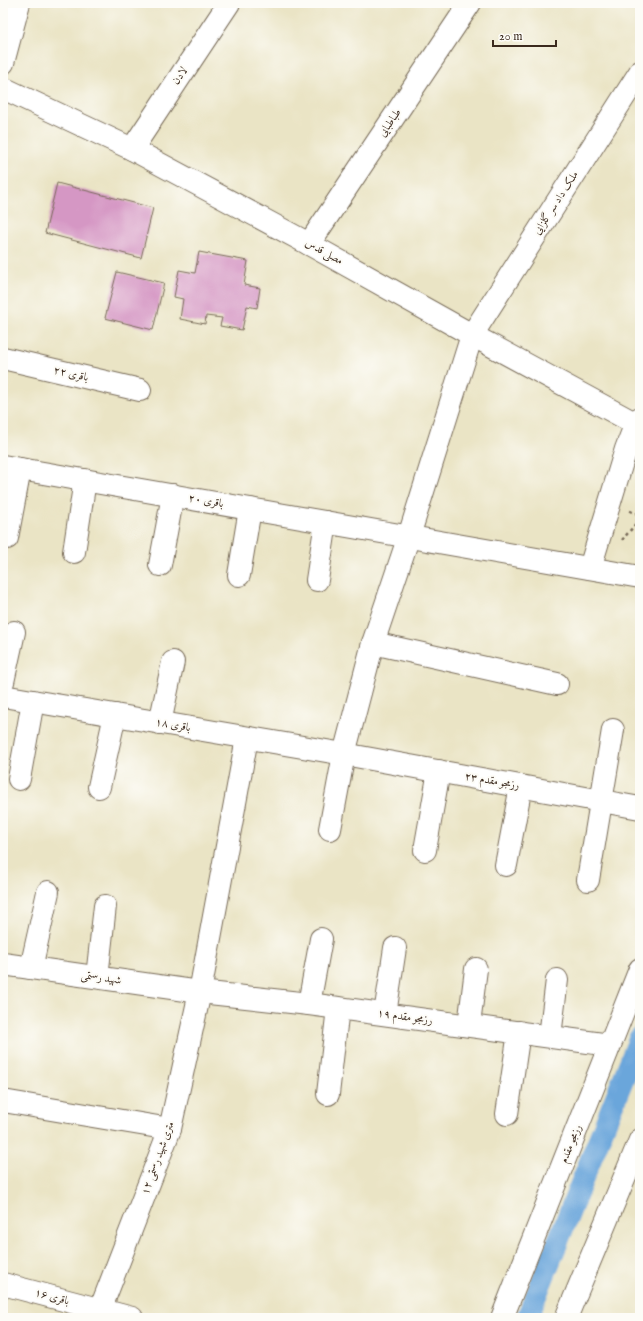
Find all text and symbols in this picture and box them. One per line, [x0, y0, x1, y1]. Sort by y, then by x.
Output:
scale bar [493, 22, 556, 48]
text: 20 m [499, 29, 522, 44]
street label: لادن [169, 64, 191, 88]
street label: طباطبایی [376, 106, 404, 140]
street label: ملک داد سر گلزایی [529, 168, 582, 237]
street label: مصلی قدس [302, 236, 345, 269]
street label: باقری ۲۲ [52, 363, 90, 385]
street label: باقری ۲۰ [187, 491, 225, 511]
street label: باقری ۱۸ [154, 715, 192, 735]
street label: رزمجو مقدم ۲۳ [463, 769, 521, 795]
street label: شهید رستمی [80, 968, 122, 989]
street label: رزمجو مقدم ۱۹ [376, 1006, 433, 1030]
street label: ۱۲ متری شهید رستمی [138, 1119, 179, 1197]
street label: رزمجو مقدم [557, 1123, 587, 1166]
street label: باقری ۱۶ [33, 1286, 71, 1308]

